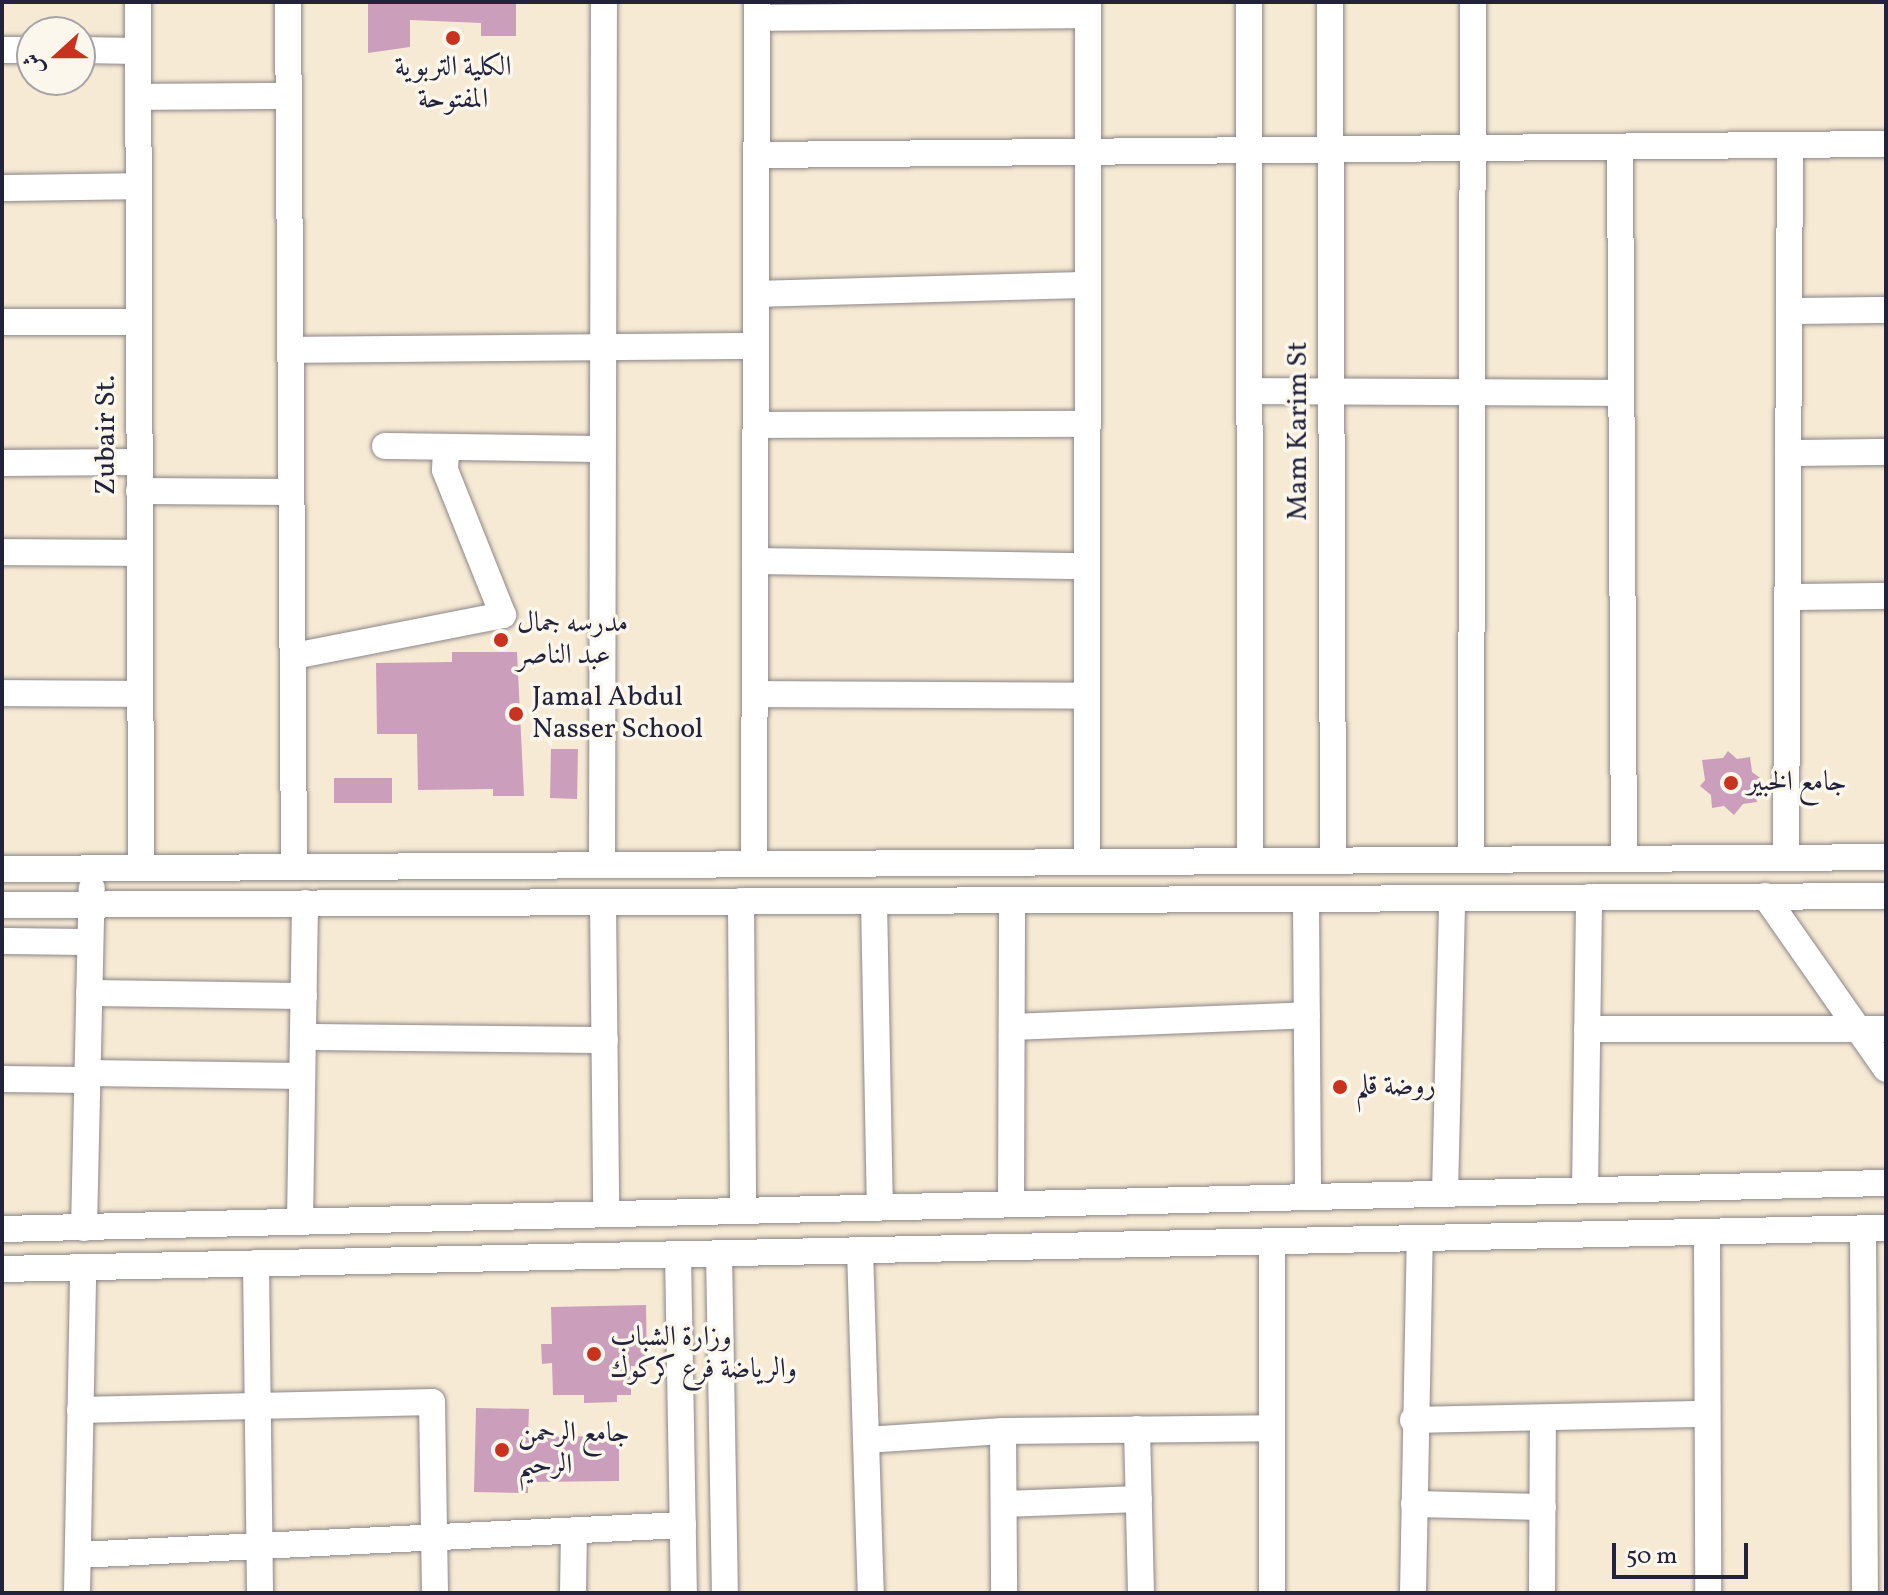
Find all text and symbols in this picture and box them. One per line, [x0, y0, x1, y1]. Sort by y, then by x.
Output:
north arrow [16, 16, 96, 96]
marker: الكلية التربوية المفتوحة [444, 29, 462, 47]
text: ش [17, 48, 53, 80]
place label: الكلية التربوية المفتوحة [394, 51, 512, 117]
street label: Mam Karim St [1282, 341, 1316, 521]
street label: Zubair St. [90, 375, 124, 495]
place label: مدرسه جمال عبد الناصر [517, 607, 628, 673]
marker: مدرسه جمال عبد الناصر [492, 631, 510, 649]
place label: Jamal Abdul Nasser School [532, 681, 703, 747]
marker: Jamal Abdul Nasser School [507, 705, 525, 723]
place label: جامع الخبير [1747, 766, 1847, 800]
marker: جامع الخبير [1722, 774, 1740, 792]
place label: روضة قلم [1356, 1070, 1436, 1104]
marker: روضة قلم [1331, 1078, 1349, 1096]
place label: وزارة الشباب والرياضة فرع كركوك [610, 1321, 797, 1387]
marker: وزارة الشباب والرياضة فرع كركوك [585, 1345, 603, 1363]
place label: جامع الرحمن الرحيم [518, 1417, 630, 1483]
marker: جامع الرحمن الرحيم [493, 1441, 511, 1459]
scale bar [1616, 1527, 1752, 1577]
text: 50 m [1626, 1540, 1678, 1574]

